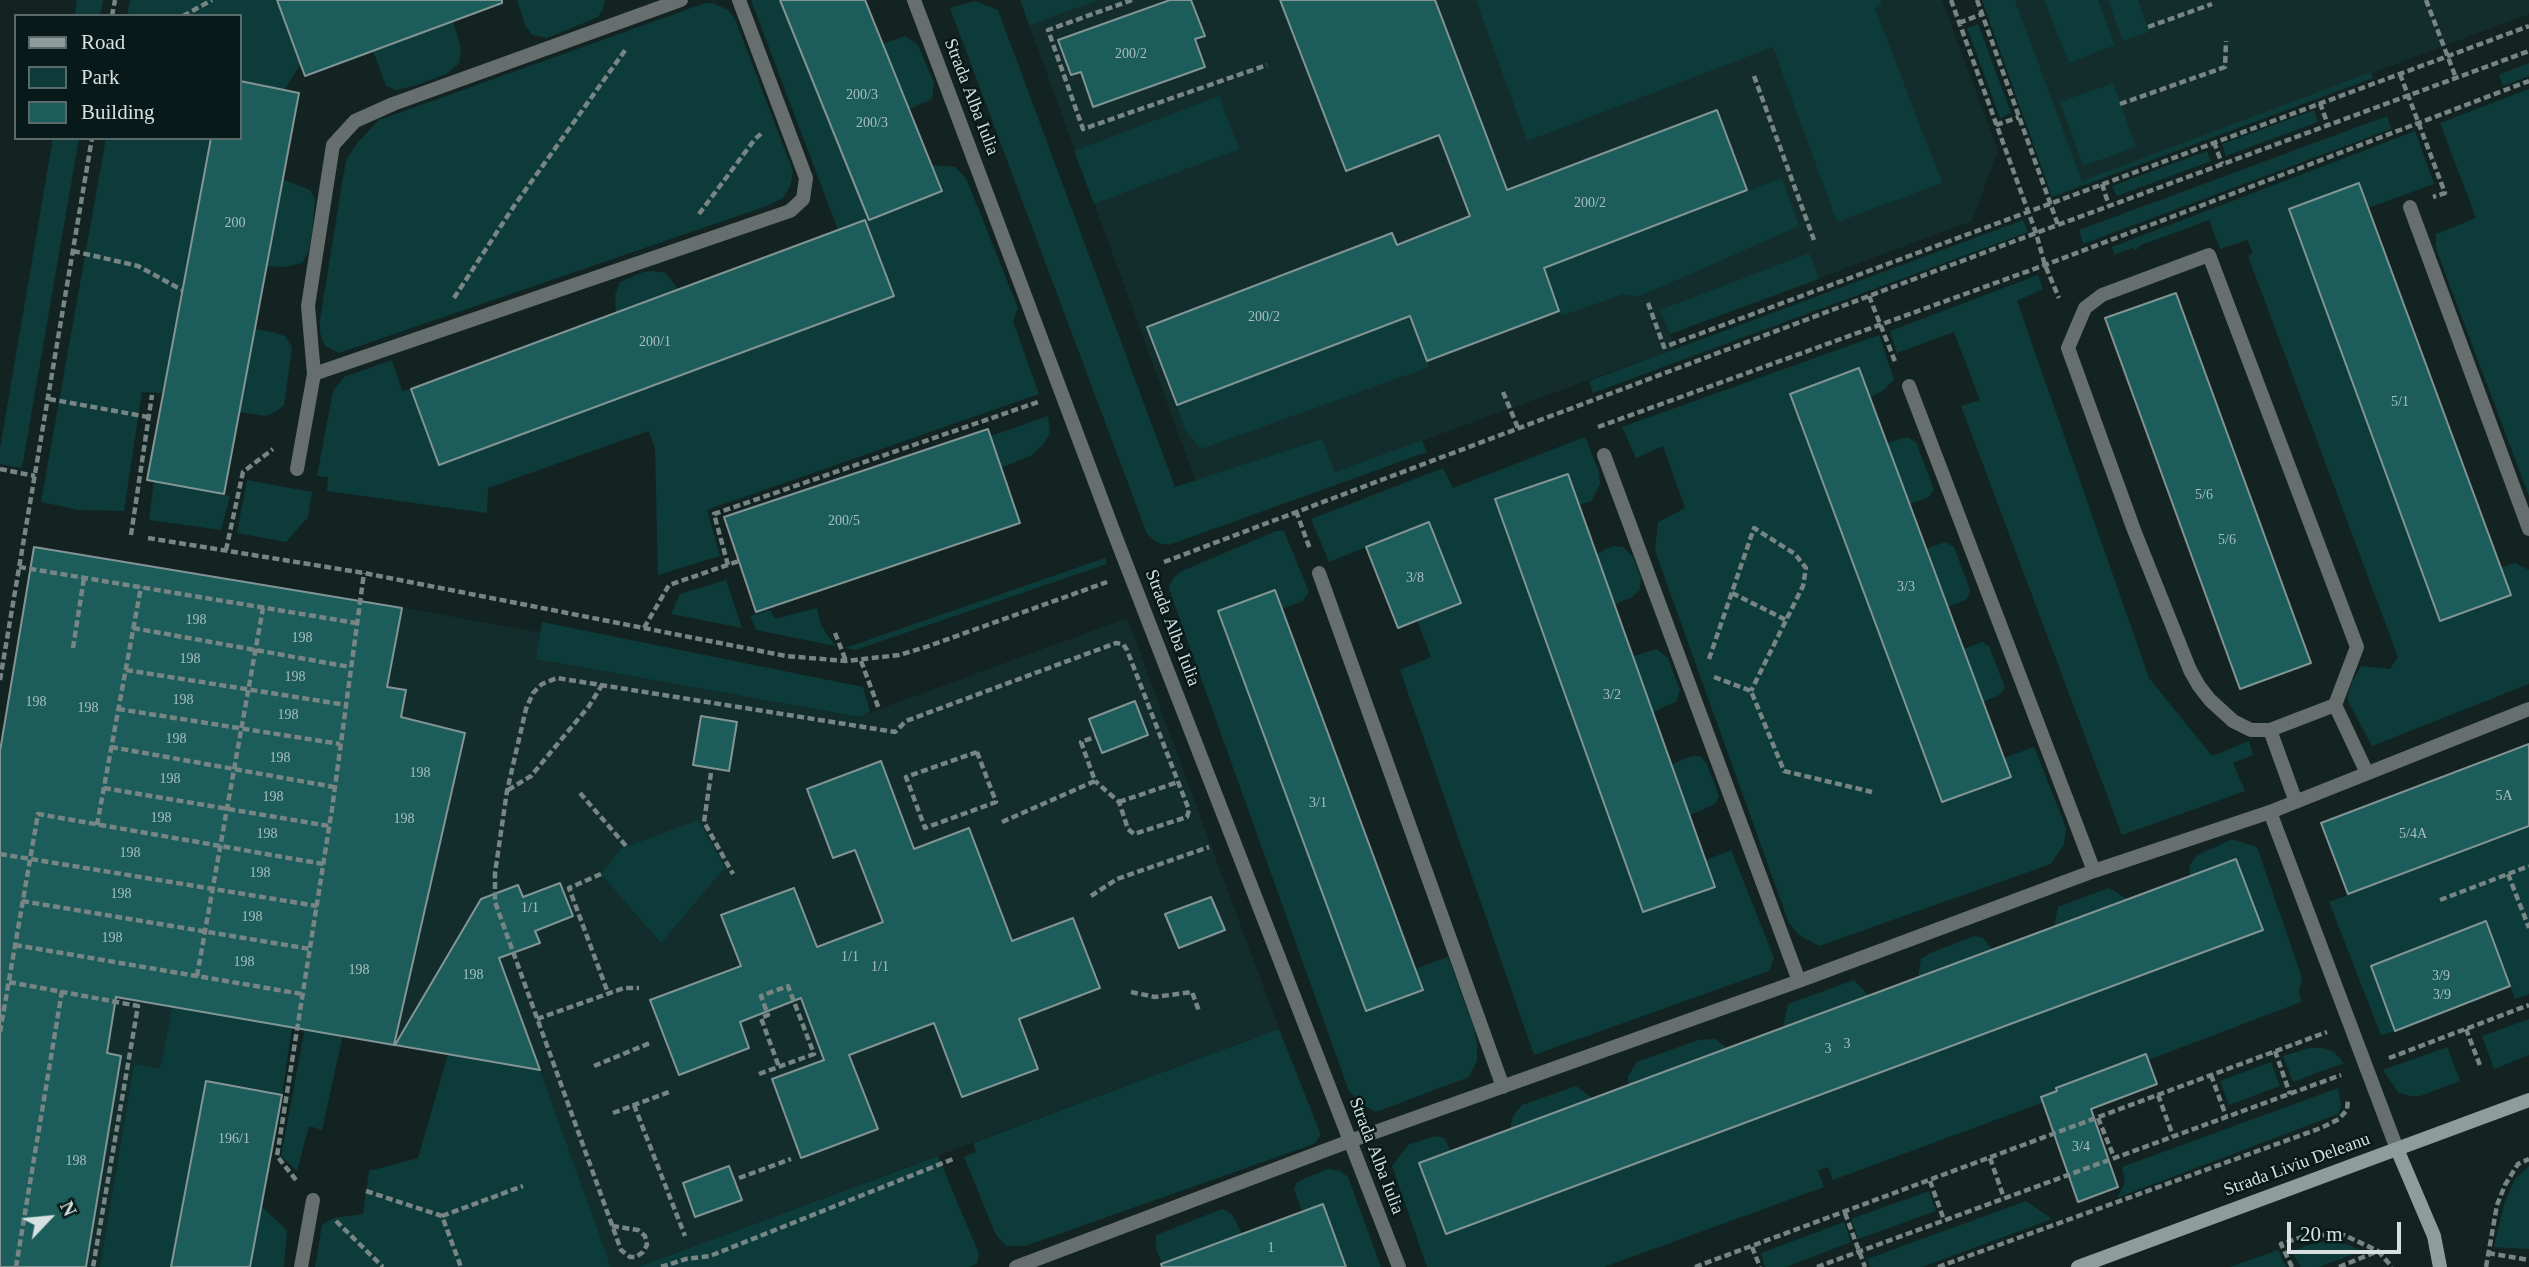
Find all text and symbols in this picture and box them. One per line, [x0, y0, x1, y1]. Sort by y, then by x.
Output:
legend [14, 14, 242, 140]
text: Road [81, 30, 125, 54]
street label: Strada Alba Iulia [939, 36, 1003, 158]
house number: 200/2 [1115, 46, 1147, 62]
text: Park [81, 65, 120, 89]
house number: 200/3 [846, 87, 878, 103]
text: Building [81, 100, 155, 124]
house number: 200/3 [856, 115, 888, 131]
house number: 200/2 [1574, 195, 1606, 211]
house number: 200 [224, 215, 246, 231]
house number: 200/2 [1248, 309, 1280, 325]
house number: 200/1 [639, 334, 671, 350]
house number: 5/1 [2391, 394, 2409, 410]
house number: 5/6 [2195, 487, 2213, 503]
house number: 200/5 [828, 513, 860, 529]
house number: 5/6 [2218, 532, 2236, 548]
street label: Strada Alba Iulia [1140, 567, 1204, 689]
house number: 3/8 [1406, 570, 1424, 586]
house number: 3/3 [1897, 579, 1915, 595]
house number: 198 [186, 612, 206, 628]
house number: 198 [292, 630, 312, 646]
house number: 198 [180, 651, 200, 667]
house number: 198 [284, 669, 306, 685]
house number: 3/2 [1603, 687, 1621, 703]
house number: 198 [172, 692, 194, 708]
house number: 198 [26, 694, 46, 710]
house number: 198 [78, 700, 98, 716]
house number: 198 [278, 707, 298, 723]
house number: 198 [166, 731, 186, 747]
house number: 198 [270, 750, 290, 766]
house number: 198 [410, 765, 430, 781]
house number: 198 [160, 771, 180, 787]
house number: 5A [2495, 788, 2513, 804]
house number: 198 [262, 789, 284, 805]
house number: 3/1 [1309, 795, 1327, 811]
house number: 198 [150, 810, 172, 826]
house number: 198 [394, 811, 414, 827]
house number: 198 [256, 826, 278, 842]
house number: 5/4A [2399, 826, 2427, 842]
house number: 198 [120, 845, 140, 861]
house number: 198 [250, 865, 270, 881]
house number: 198 [110, 886, 132, 902]
house number: 1/1 [521, 900, 539, 916]
house number: 198 [242, 909, 262, 925]
house number: 198 [102, 930, 122, 946]
house number: 1/1 [841, 949, 859, 965]
house number: 198 [233, 954, 254, 970]
house number: 1/1 [871, 959, 889, 975]
house number: 198 [348, 962, 370, 978]
house number: 198 [462, 967, 484, 983]
house number: 3/9 [2432, 968, 2450, 984]
house number: 3/9 [2433, 987, 2451, 1003]
house number: 3 [1843, 1036, 1850, 1052]
house number: 3 [1825, 1041, 1832, 1057]
street label: Strada Alba Iulia [1344, 1095, 1408, 1217]
street label: Strada Liviu Deleanu [2221, 1129, 2373, 1201]
house number: 196/1 [218, 1131, 250, 1147]
house number: 3/4 [2072, 1139, 2090, 1155]
house number: 198 [66, 1153, 86, 1169]
north arrow [14, 1183, 84, 1253]
text: N [56, 1198, 81, 1219]
scale bar [2291, 1208, 2405, 1252]
text: 20 m [2300, 1222, 2343, 1246]
house number: 1 [1268, 1240, 1274, 1256]

